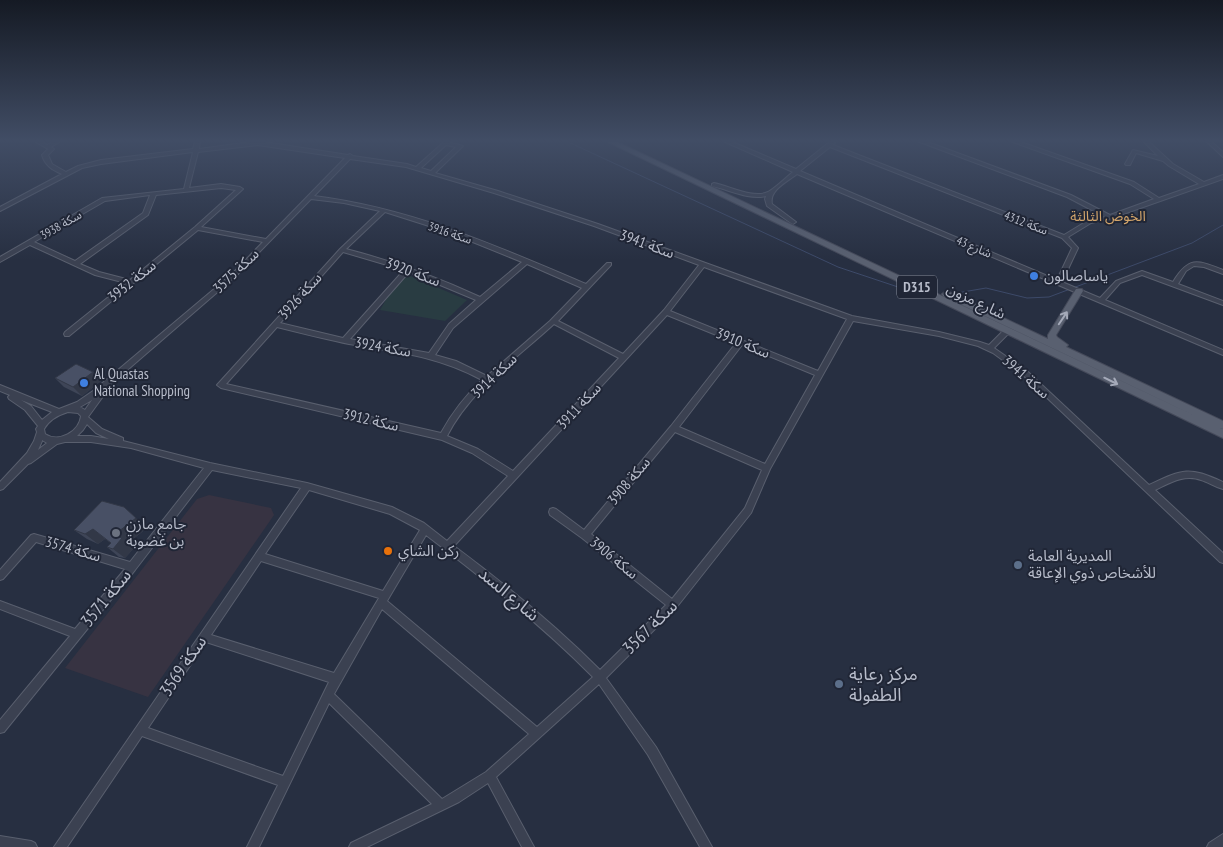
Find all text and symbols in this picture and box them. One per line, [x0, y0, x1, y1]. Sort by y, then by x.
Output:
street label: سكة 3938 [37, 207, 84, 242]
street label: سكة 4312 [1002, 207, 1050, 238]
district label: الخوض الثالثة [1070, 207, 1146, 225]
street label: سكة 3916 [426, 218, 474, 247]
street label: سكة 3941 [617, 225, 677, 262]
street label: شارع 43 [954, 232, 994, 262]
street label: سكة 3575 [209, 244, 263, 297]
street label: سكة 3920 [383, 253, 443, 290]
street label: سكة 3932 [104, 255, 160, 306]
place label: ياساصالون [1044, 266, 1108, 285]
street label: سكة 3926 [274, 268, 326, 323]
marker: ياساصالون [1028, 270, 1040, 282]
road number: D315 [897, 276, 937, 298]
street label: شارع مزون [942, 278, 1009, 326]
one-way arrow [1058, 312, 1068, 326]
street label: سكة 3910 [713, 323, 773, 362]
street label: سكة 3924 [353, 332, 413, 361]
street label: سكة 3914 [467, 349, 521, 402]
street label: سكة 3941 [999, 351, 1054, 403]
place label: Al Quastas National Shopping [94, 364, 190, 400]
marker: Al Quastas National Shopping [78, 377, 90, 389]
one-way arrow [1103, 377, 1118, 386]
street label: سكة 3911 [552, 378, 605, 433]
street label: سكة 3912 [341, 404, 401, 435]
street label: سكة 3908 [603, 453, 654, 509]
place label: جامع مازن بن غضوبة [126, 514, 186, 550]
marker: جامع مازن بن غضوبة [110, 527, 122, 539]
street label: سكة 3574 [43, 532, 103, 566]
street label: سكة 3906 [586, 532, 643, 583]
place label: ركن الشاي [398, 541, 459, 562]
marker: ركن الشاي [382, 545, 394, 557]
place label: المديرية العامة للأشخاص ذوي الإعاقة [1028, 546, 1156, 584]
marker: المديرية العامة للأشخاص ذوي الإعاقة [1012, 559, 1024, 571]
street label: شارع السد [472, 561, 545, 628]
street label: سكة 3571 [75, 564, 136, 631]
street label: سكة 3567 [617, 594, 682, 659]
street label: سكة 3569 [154, 631, 211, 700]
place label: مركز رعاية الطفولة [849, 662, 918, 706]
marker: مركز رعاية الطفولة [833, 678, 845, 690]

